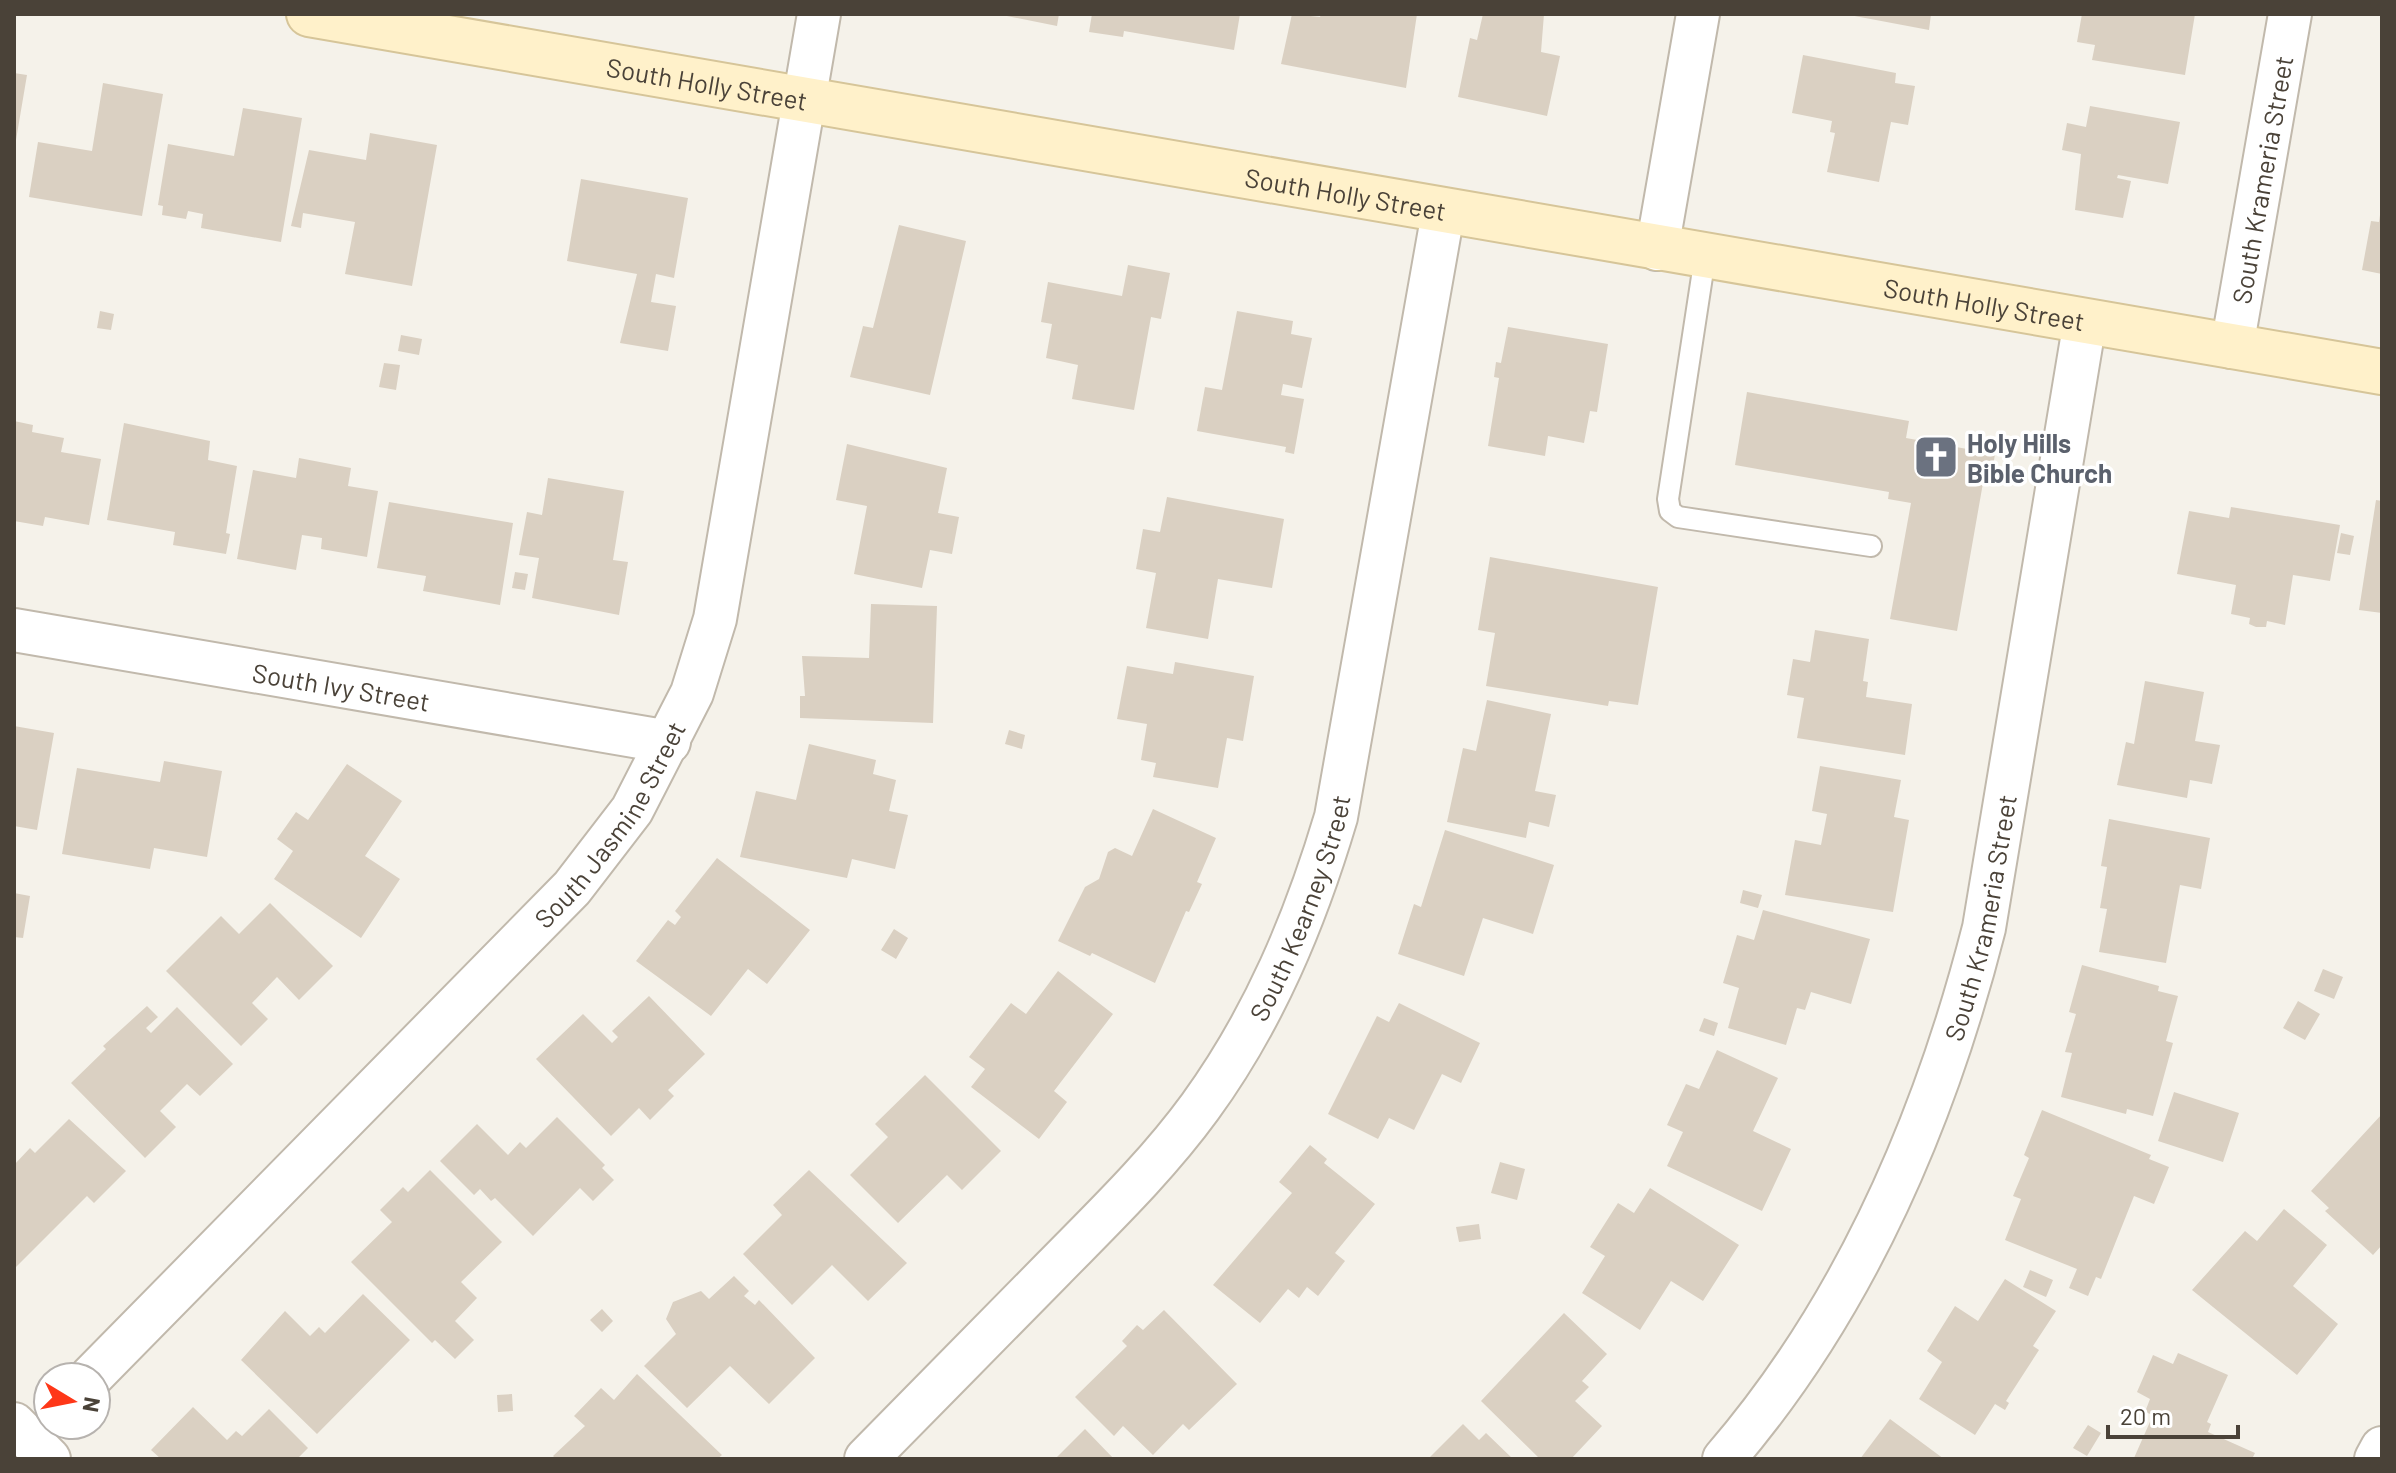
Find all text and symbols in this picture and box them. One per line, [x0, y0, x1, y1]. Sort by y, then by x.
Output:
street label: South Holly Street [604, 50, 810, 115]
street label: South Krameria Street [2224, 53, 2298, 306]
street label: South Holly Street [1243, 160, 1448, 226]
street label: South Holly Street [1881, 271, 2087, 336]
place label: Holy Hills Bible Church [1967, 427, 2112, 488]
church icon: Holy Hills Bible Church [1912, 433, 1960, 481]
street label: South Ivy Street [250, 656, 432, 716]
street label: South Jasmine Street [527, 716, 691, 933]
street label: South Kearney Street [1242, 792, 1355, 1026]
street label: South Krameria Street [1937, 792, 2021, 1044]
north arrow [32, 1361, 112, 1441]
scale bar [2108, 1389, 2238, 1439]
text: N [79, 1395, 107, 1414]
text: 20 m [2120, 1401, 2171, 1430]

